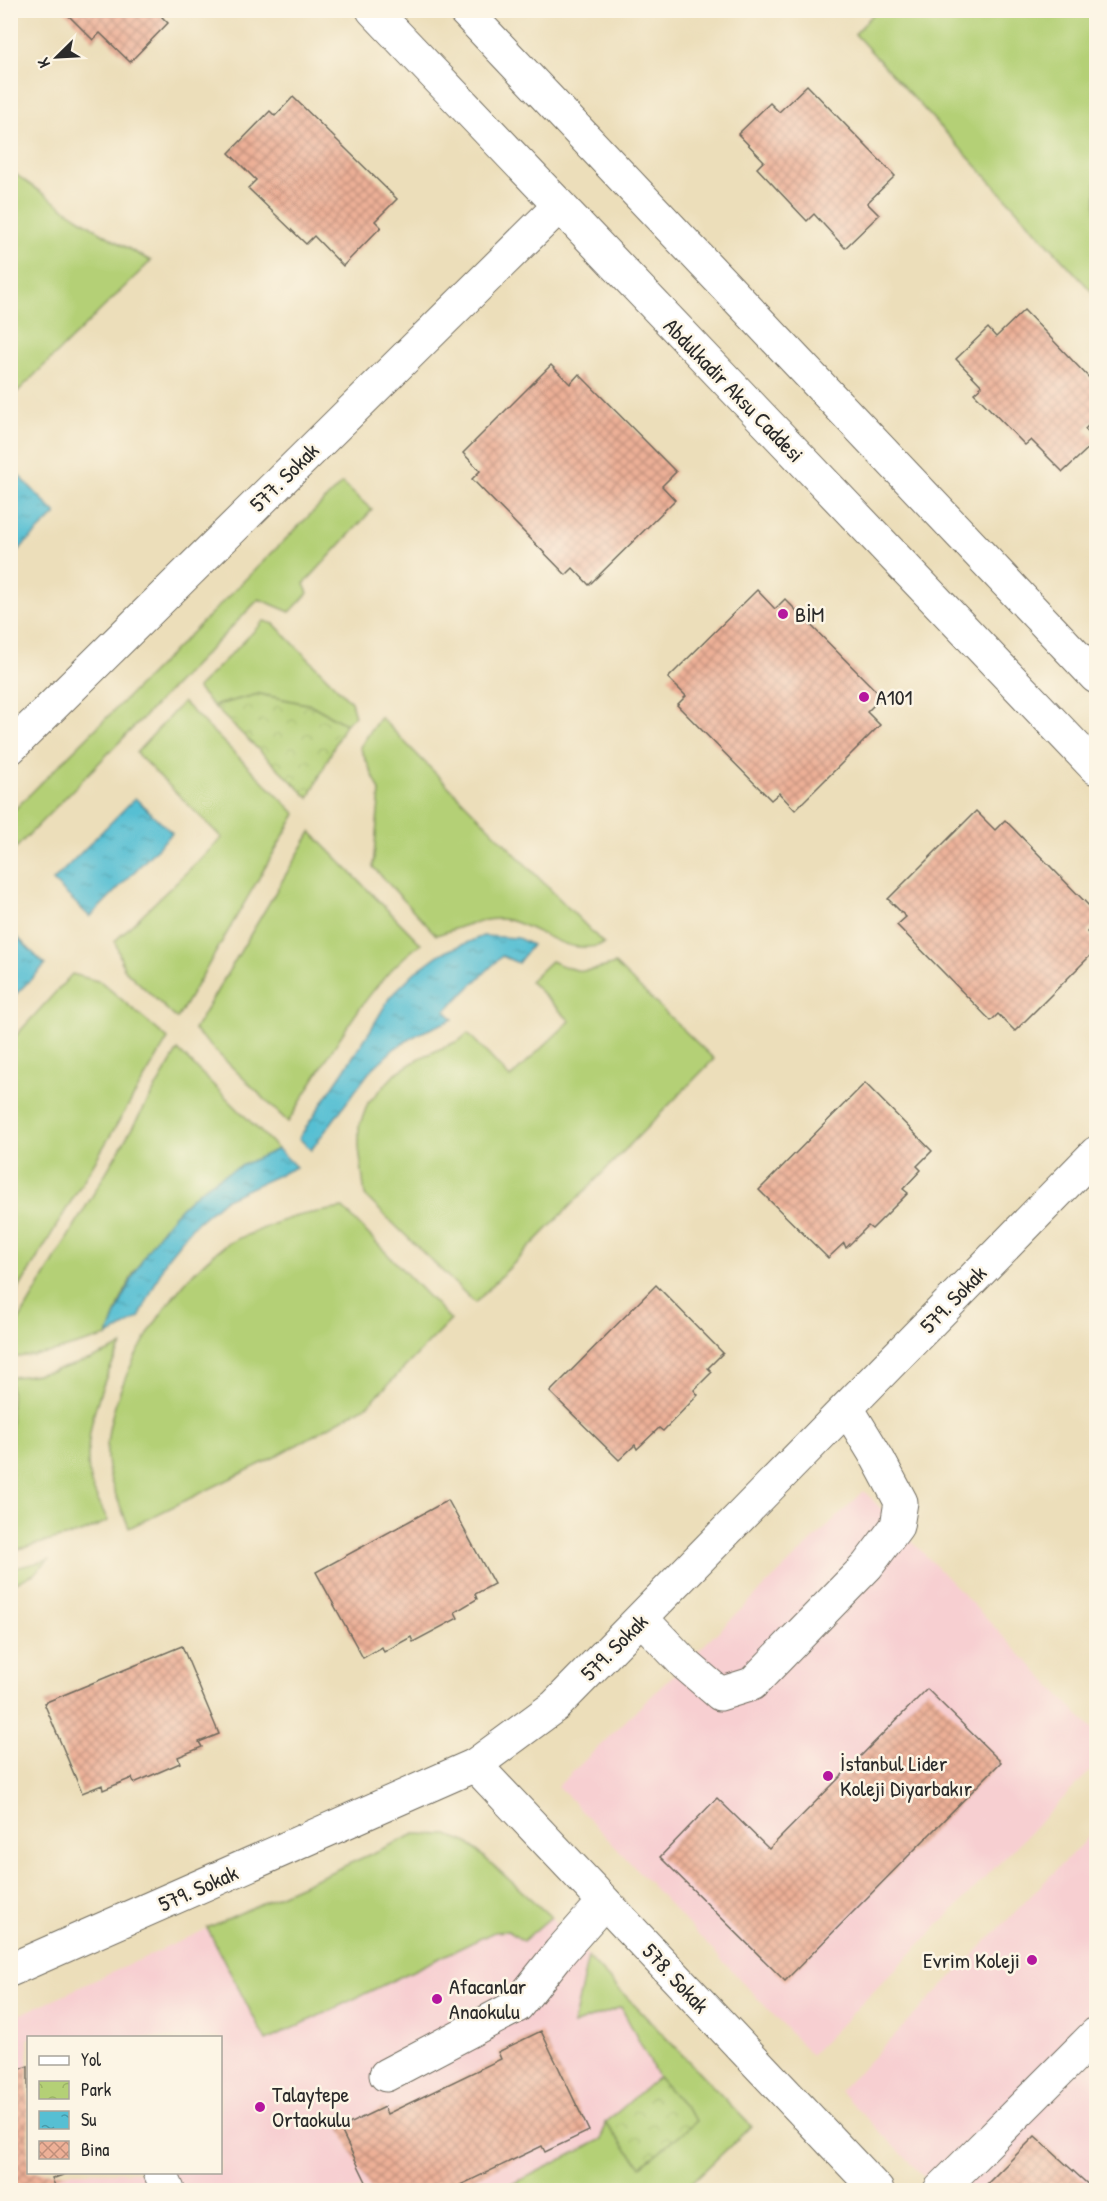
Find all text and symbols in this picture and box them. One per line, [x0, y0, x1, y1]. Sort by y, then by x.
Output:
north arrow [27, 27, 87, 87]
text: K [31, 54, 55, 71]
street label: Abdulkadir Aksu Caddesi [657, 311, 811, 469]
street label: 577. Sokak [243, 436, 325, 518]
place label: BİM [795, 599, 824, 629]
marker: BİM [776, 607, 790, 621]
place label: A101 [876, 682, 913, 712]
marker: A101 [857, 690, 871, 704]
street label: 579. Sokak [913, 1258, 993, 1340]
street label: 579. Sokak [574, 1607, 654, 1687]
place label: İstanbul Lider Koleji Diyarbakır [840, 1748, 973, 1803]
marker: İstanbul Lider Koleji Diyarbakır [821, 1769, 835, 1783]
street label: 579. Sokak [154, 1857, 242, 1919]
street label: 578. Sokak [636, 1937, 716, 2019]
place label: Evrim Koleji [923, 1945, 1020, 1975]
marker: Evrim Koleji [1025, 1953, 1039, 1967]
place label: Afacanlar Anaokulu [449, 1971, 527, 2026]
marker: Afacanlar Anaokulu [430, 1992, 444, 2006]
legend [27, 2036, 222, 2174]
text: Yol [81, 2047, 101, 2072]
text: Park [81, 2077, 112, 2102]
place label: Talaytepe Ortaokulu [272, 2079, 351, 2134]
marker: Talaytepe Ortaokulu [253, 2100, 267, 2114]
text: Su [81, 2107, 96, 2132]
text: Bina [81, 2137, 109, 2162]

